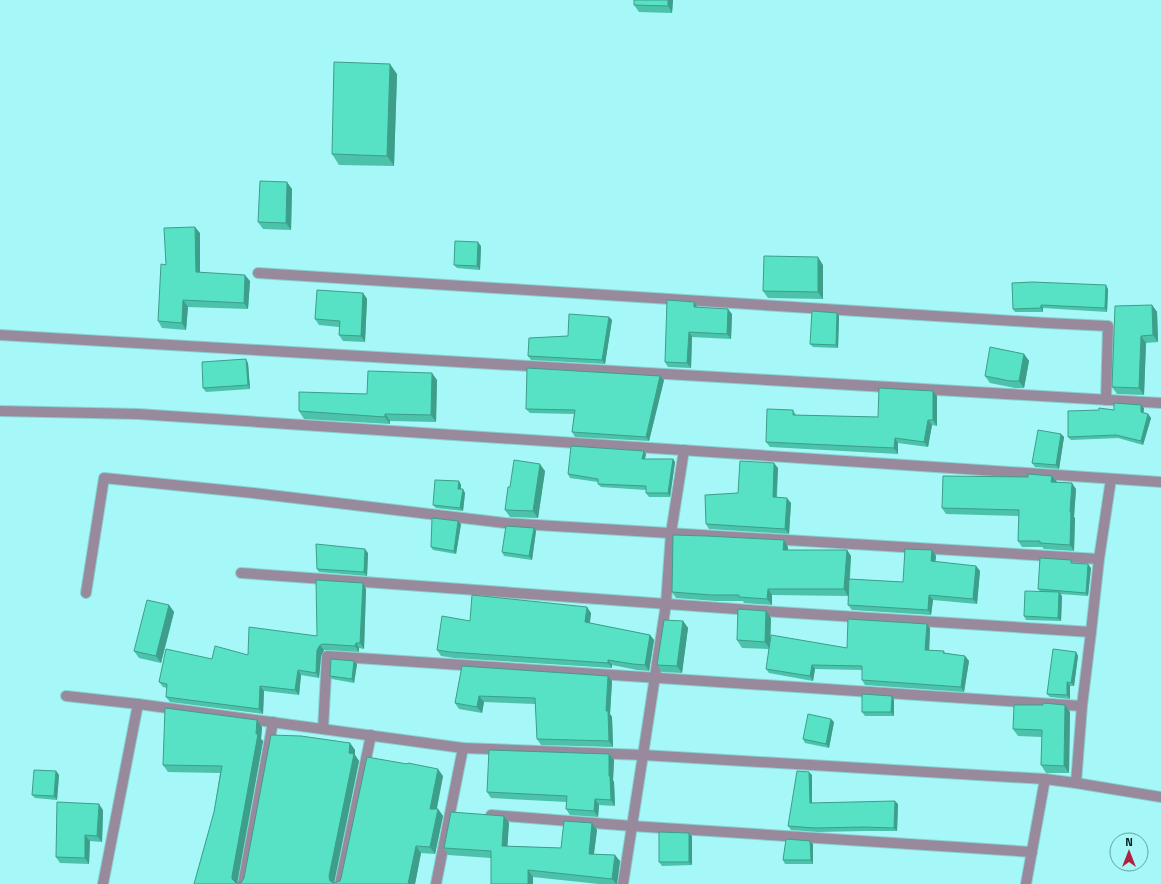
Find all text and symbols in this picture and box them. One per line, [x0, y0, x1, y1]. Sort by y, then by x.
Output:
north arrow [1109, 832, 1149, 872]
text: N [1125, 834, 1133, 850]

